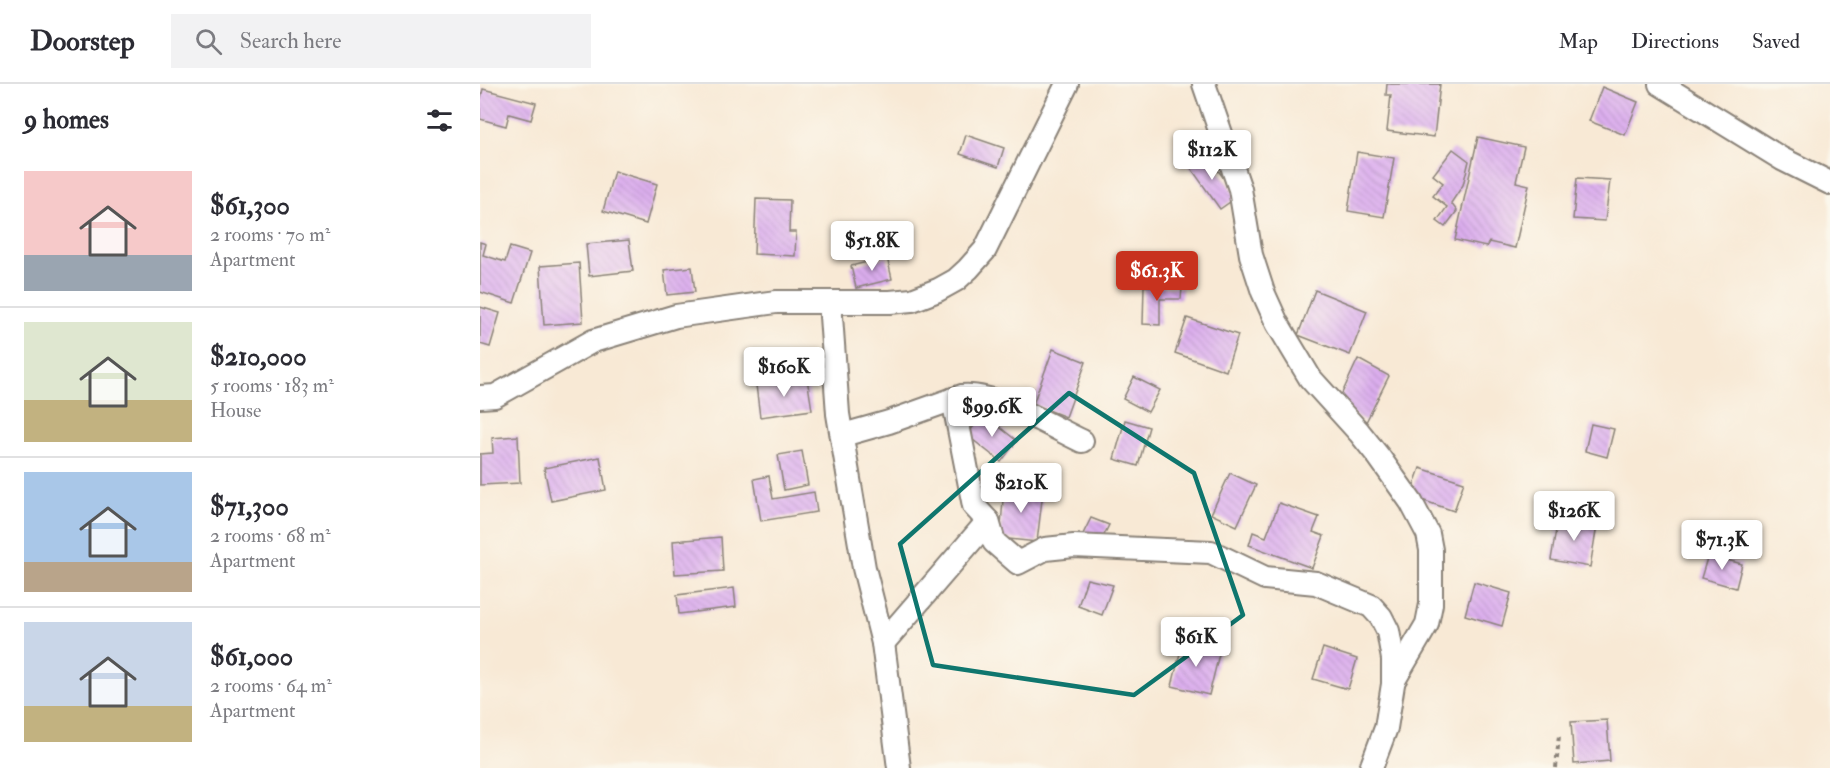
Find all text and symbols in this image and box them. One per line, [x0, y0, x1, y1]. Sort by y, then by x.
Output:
search box [171, 14, 591, 68]
text: Doorstep [30, 24, 135, 59]
icon: search [192, 25, 225, 58]
text: Search here [240, 27, 341, 55]
text: Map [1558, 28, 1598, 55]
text: Directions [1631, 28, 1719, 55]
text: Saved [1752, 28, 1800, 55]
text: 9 homes [24, 104, 109, 136]
icon: filters [423, 104, 456, 137]
pin: $112K [1170, 130, 1254, 181]
text: $112K [1187, 137, 1237, 162]
text: $61,300 [210, 190, 290, 222]
icon: home [72, 195, 144, 267]
pin: $51.8K [823, 221, 921, 272]
text: 2 rooms · 70 m² [210, 222, 330, 247]
text: $51.8K [845, 228, 899, 253]
text: Apartment [210, 247, 295, 272]
pin: $61.3K [1108, 251, 1206, 302]
text: $61.3K [1130, 258, 1184, 283]
text: $210,000 [210, 341, 307, 373]
icon: home [72, 346, 144, 418]
pin: $160K [742, 347, 826, 398]
text: $160K [758, 354, 810, 379]
text: 5 rooms · 183 m² [210, 373, 334, 398]
pin: $99.6K [943, 387, 1041, 438]
text: $99.6K [962, 394, 1022, 419]
text: House [210, 398, 261, 423]
pin: $210K [979, 463, 1063, 514]
text: $210K [995, 470, 1047, 495]
text: $71,300 [210, 491, 289, 523]
pin: $126K [1532, 491, 1616, 542]
icon: home [72, 496, 144, 568]
text: $126K [1548, 498, 1600, 523]
pin: $71.3K [1673, 520, 1771, 571]
text: 2 rooms · 68 m² [210, 523, 331, 548]
text: $71.3K [1695, 527, 1749, 552]
text: Apartment [210, 548, 295, 573]
pin: $61K [1160, 617, 1232, 668]
text: $61K [1175, 624, 1217, 649]
text: $61,000 [210, 641, 293, 673]
icon: home [72, 646, 144, 718]
text: 2 rooms · 64 m² [210, 673, 332, 698]
text: Apartment [210, 698, 295, 723]

